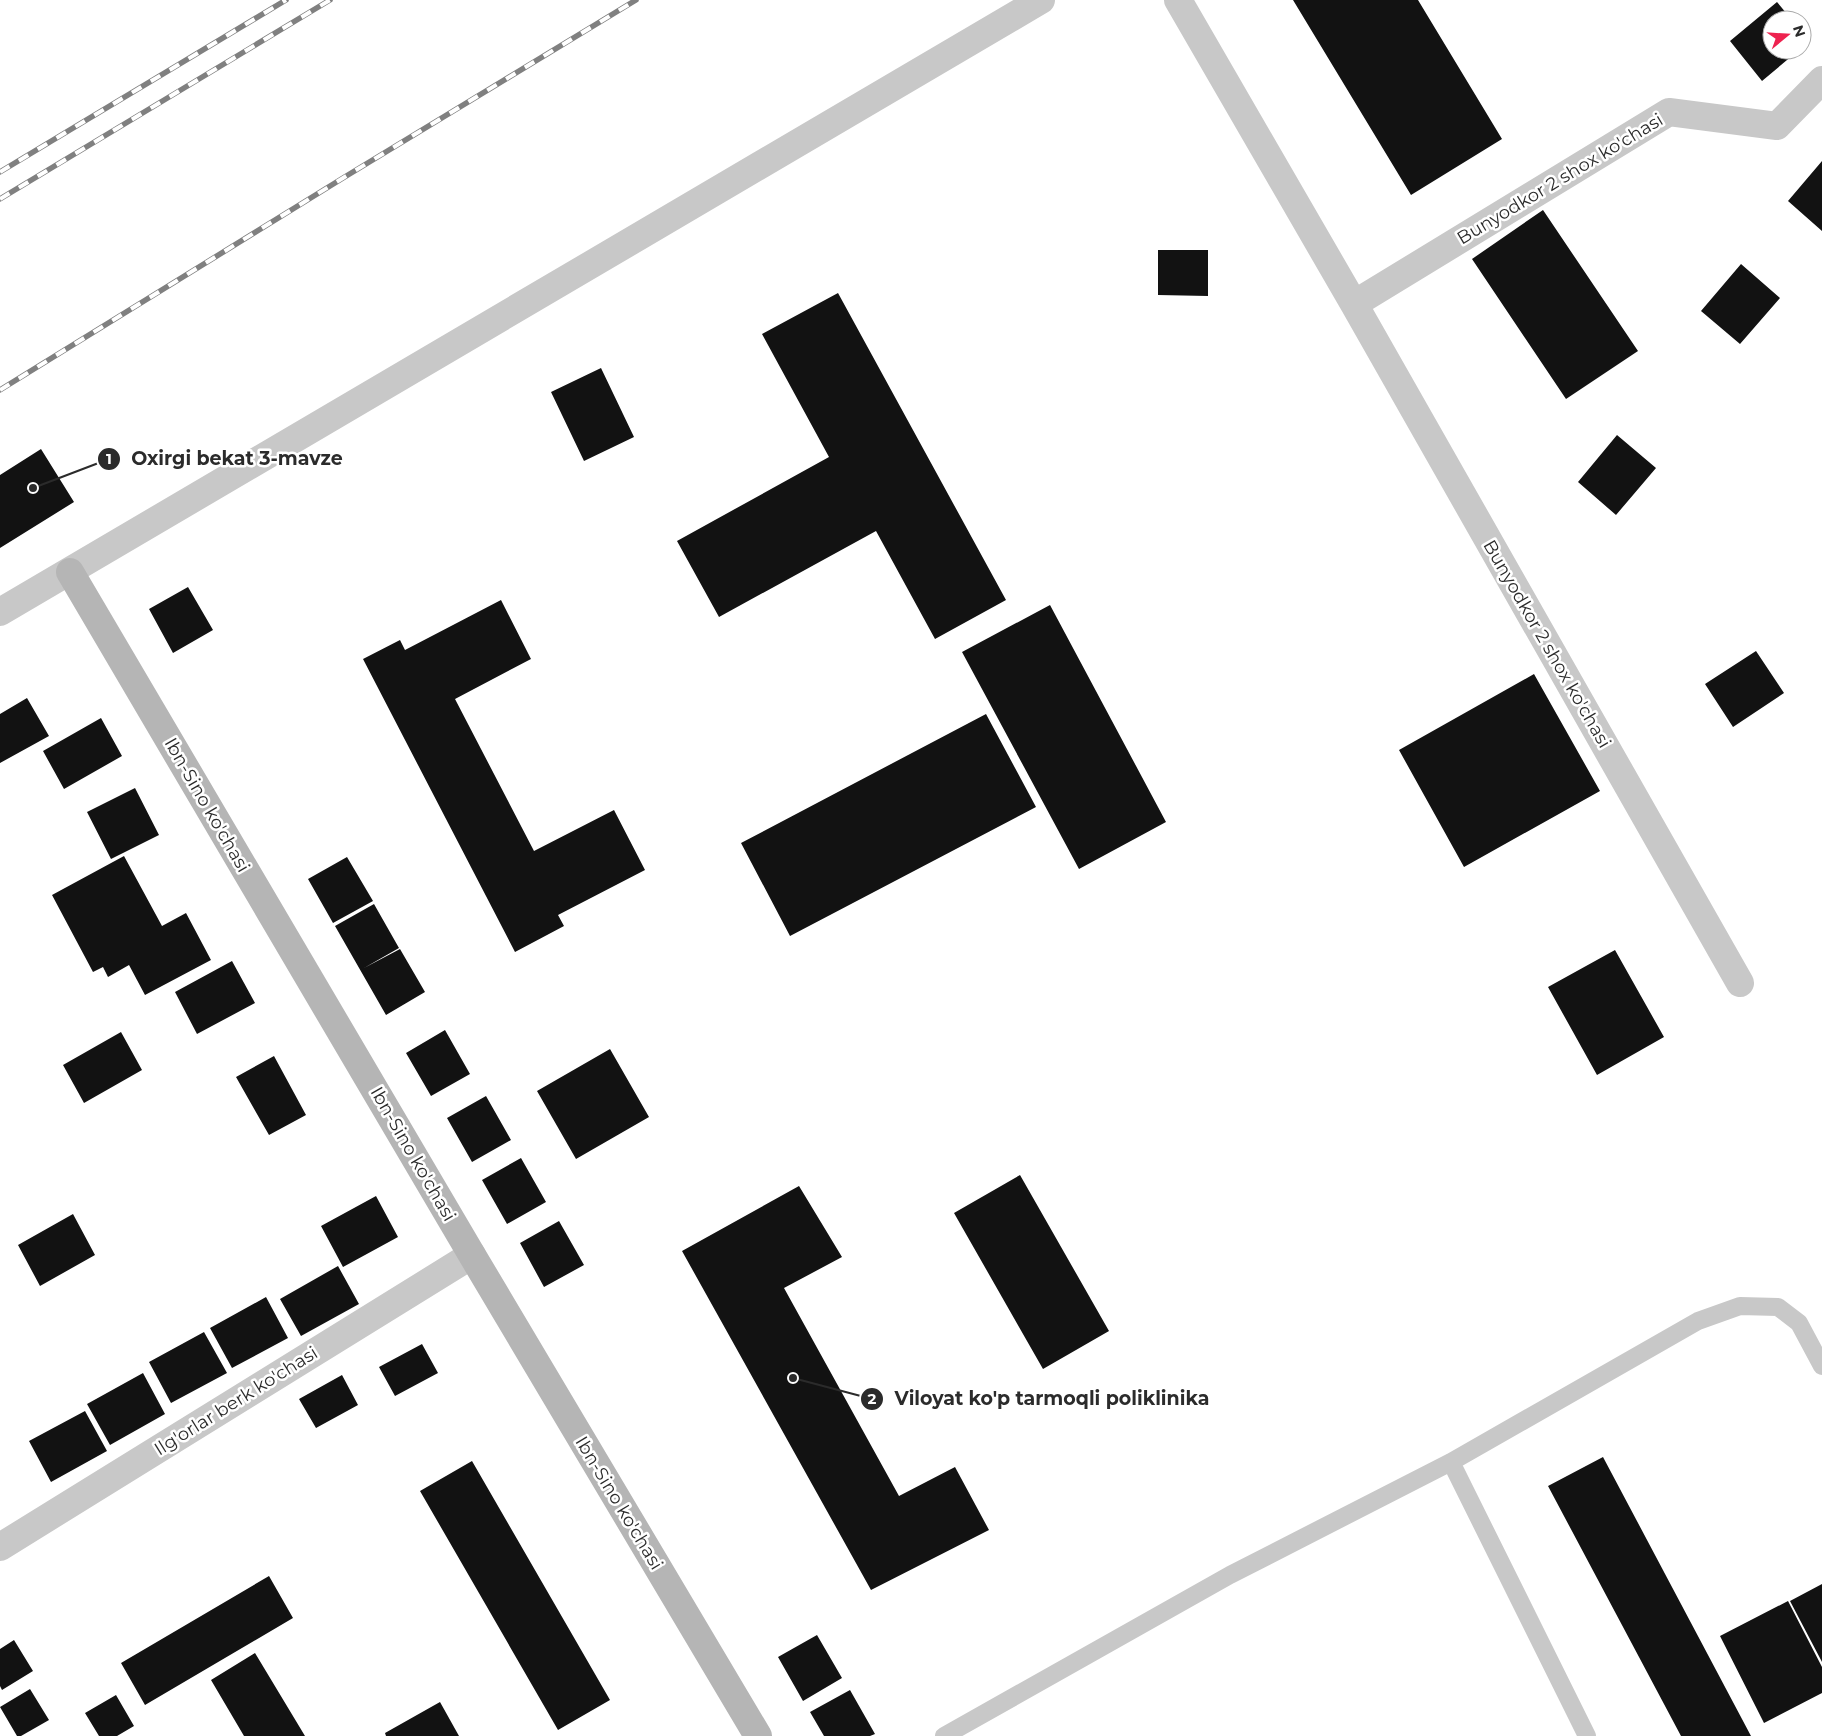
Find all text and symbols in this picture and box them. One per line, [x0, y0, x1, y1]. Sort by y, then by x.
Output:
north arrow [1762, 10, 1812, 60]
text: N [1789, 23, 1810, 39]
street label: Bunyodkor 2 shox ko'chasi [1453, 109, 1667, 249]
callout: Oxirgi bekat 3-mavze [96, 442, 352, 476]
text: Oxirgi bekat 3-mavze [131, 447, 343, 470]
text: 1 [106, 449, 112, 468]
street label: Bunyodkor 2 shox ko'chasi [1478, 536, 1616, 752]
street label: Ibn-Sino ko'chasi [160, 734, 254, 876]
street label: Ibn-Sino ko'chasi [366, 1083, 460, 1225]
street label: Ilg'orlar berk ko'chasi [150, 1342, 322, 1460]
callout: Viloyat ko'p tarmoqli poliklinika [860, 1382, 1220, 1416]
text: Viloyat ko'p tarmoqli poliklinika [894, 1387, 1209, 1410]
text: 2 [868, 1389, 877, 1408]
street label: Ibn-Sino ko'chasi [571, 1432, 667, 1574]

